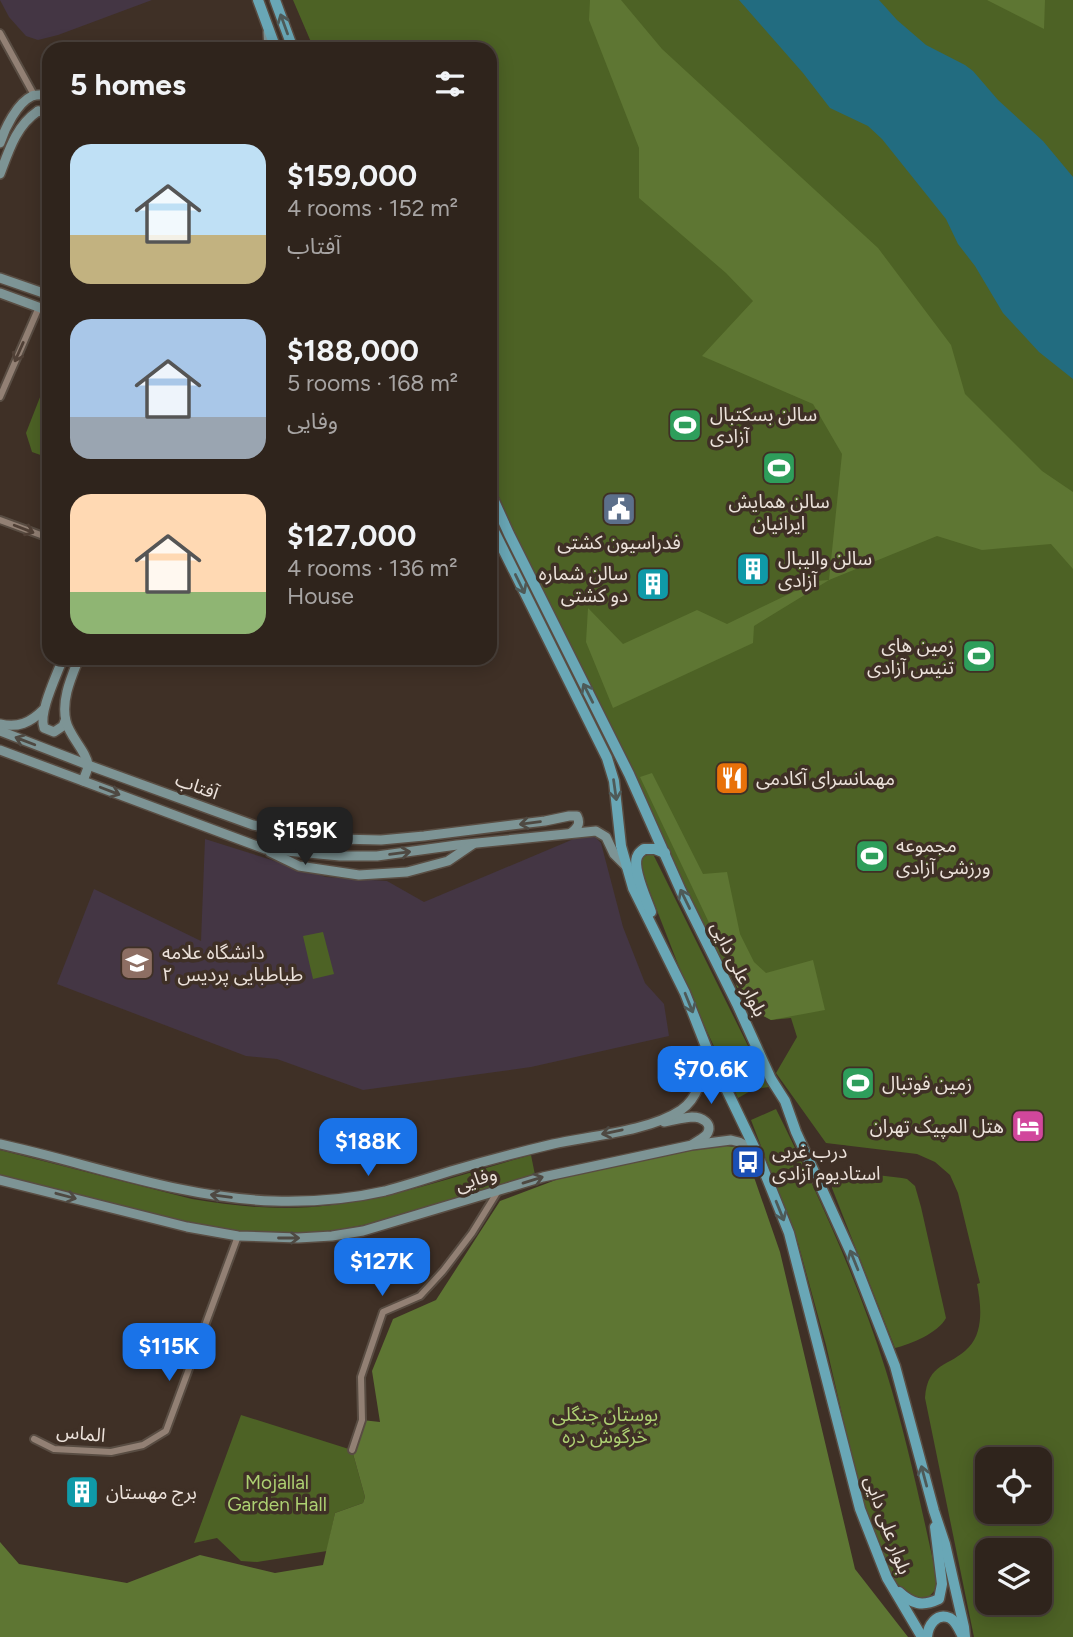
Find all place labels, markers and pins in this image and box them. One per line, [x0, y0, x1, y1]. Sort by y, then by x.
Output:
place label: سالن بسکتبال آزادی [710, 403, 817, 448]
sports icon: سالن بسکتبال آزادی [666, 406, 704, 444]
sports icon: سالن همایش ایرانیان [760, 449, 798, 487]
public building icon: فدراسیون کشتی [600, 490, 638, 528]
place label: سالن همایش ایرانیان [728, 490, 830, 535]
place label: فدراسیون کشتی [557, 531, 681, 554]
place label: سالن والیبال آزادی [778, 547, 872, 592]
building icon: سالن والیبال آزادی [734, 550, 772, 588]
place label: سالن شماره دو کشتی [539, 562, 628, 607]
building icon: سالن شماره دو کشتی [634, 565, 672, 603]
place label: زمین های تنیس آزادی [867, 634, 954, 679]
sports icon: زمین های تنیس آزادی [960, 637, 998, 675]
restaurant icon: مهمانسرای آکادمی [713, 759, 751, 797]
place label: مهمانسرای آکادمی [756, 767, 895, 790]
pin: $159K [256, 808, 354, 867]
place label: مجموعه ورزشی آزادی [896, 834, 990, 879]
sports icon: مجموعه ورزشی آزادی [853, 837, 891, 875]
place label: دانشگاه علامه طباطبایی پردیس ۲ [162, 941, 303, 987]
school or university icon: دانشگاه علامه طباطبایی پردیس ۲ [118, 944, 156, 982]
pin: $70.6K [654, 1046, 768, 1106]
sports icon: زمین فوتبال [839, 1064, 877, 1102]
place label: زمین فوتبال [882, 1072, 972, 1095]
hotel icon: هتل المپیک تهران [1009, 1107, 1047, 1145]
place label: هتل المپیک تهران [870, 1115, 1004, 1139]
pin: $188K [319, 1118, 417, 1178]
place label: درب غربی استادیوم آزادی [772, 1140, 881, 1188]
bus stop icon: درب غربی استادیوم آزادی [729, 1143, 767, 1181]
pin: $127K [333, 1238, 431, 1298]
pin: $115K [120, 1324, 218, 1383]
building icon: برج مهستان [63, 1473, 101, 1511]
place label: برج مهستان [106, 1481, 197, 1506]

